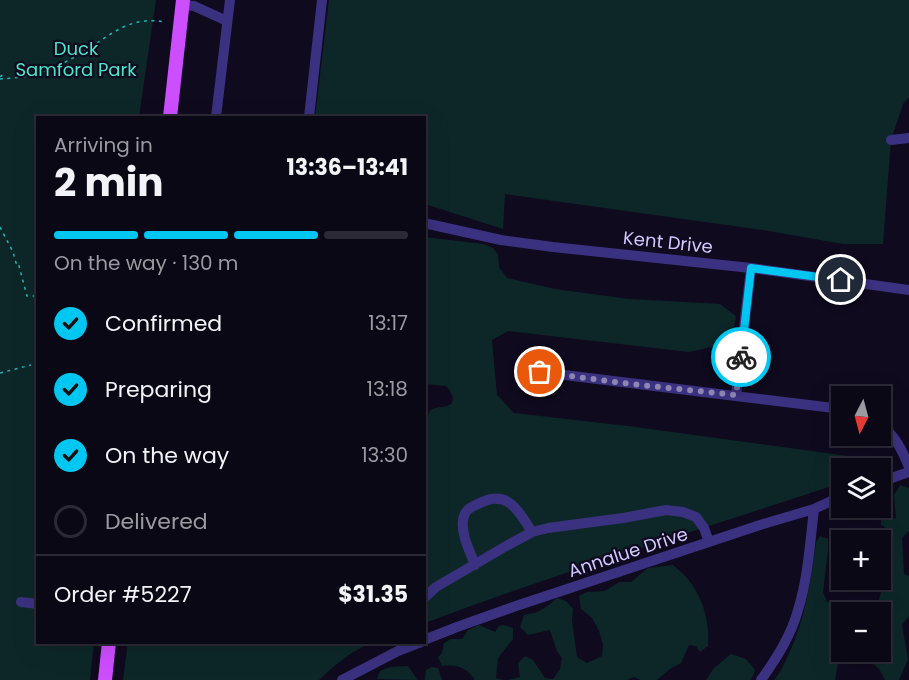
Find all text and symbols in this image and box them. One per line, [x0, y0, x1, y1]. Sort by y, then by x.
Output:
park label: Duck Samford Park [16, 36, 137, 82]
text: Arriving in [54, 131, 153, 159]
text: 13:36–13:41 [287, 152, 408, 183]
text: 2 min [54, 155, 164, 210]
street label: Kent Drive [622, 225, 714, 259]
text: On the way · 130 m [54, 249, 238, 277]
pin [815, 254, 866, 305]
icon: home [824, 263, 857, 296]
icon: check [54, 307, 87, 340]
text: Confirmed [105, 308, 222, 339]
text: 13:17 [368, 309, 408, 337]
courier [711, 327, 771, 387]
icon: bike [725, 341, 758, 374]
pin [514, 346, 565, 397]
icon: bag [523, 355, 556, 388]
icon: check [54, 373, 87, 406]
text: Preparing [105, 374, 212, 405]
text: 13:18 [367, 375, 408, 403]
north arrow [831, 386, 891, 446]
map controls [831, 386, 891, 662]
icon: check [54, 439, 87, 472]
text: On the way [105, 440, 229, 471]
text: 13:30 [361, 441, 408, 469]
button: layers [831, 458, 891, 518]
text: Delivered [105, 506, 208, 537]
street label: Annalue Drive [565, 521, 691, 583]
button: + [831, 530, 891, 590]
text: Order #5227 [54, 579, 192, 610]
text: $31.35 [338, 579, 408, 610]
button: − [831, 602, 891, 662]

